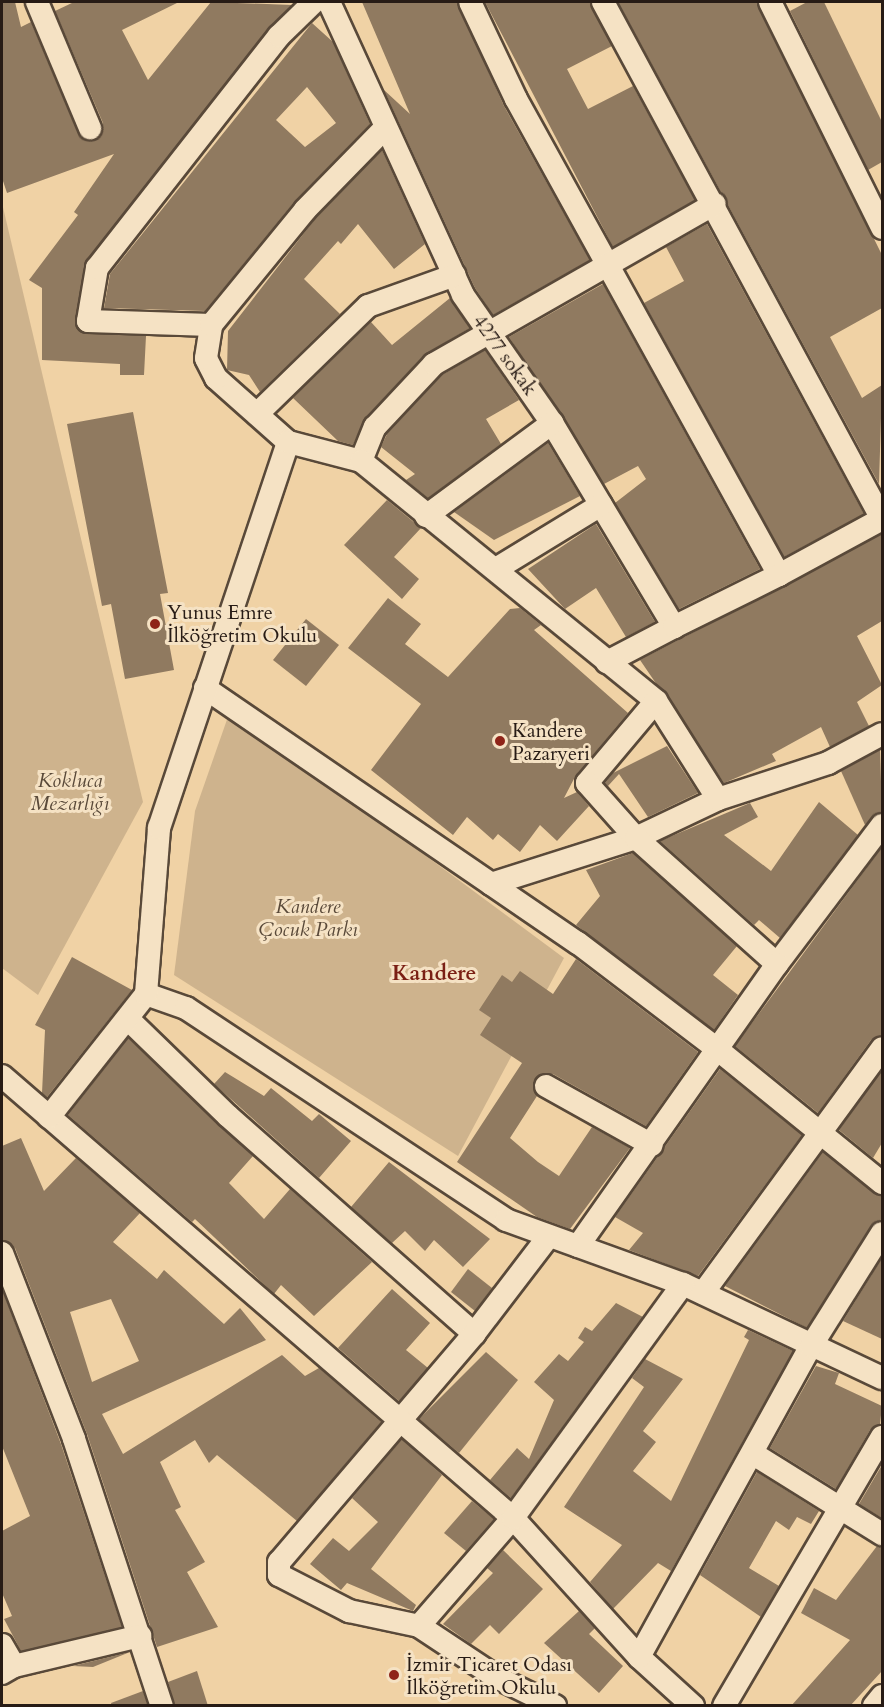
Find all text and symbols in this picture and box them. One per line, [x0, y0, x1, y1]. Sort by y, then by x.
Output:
street label: 4277 sokak [468, 310, 542, 400]
place label: Yunus Emre İlköğretim Okulu [167, 600, 317, 647]
marker: Yunus Emre İlköğretim Okulu [148, 617, 162, 631]
place label: Kandere Pazaryeri [512, 718, 590, 765]
marker: Kandere Pazaryeri [493, 734, 507, 748]
park label: Kokluca Mezarlığı [31, 768, 109, 815]
park label: Kandere Çocuk Parkı [258, 894, 358, 941]
district label: Kandere [392, 961, 476, 987]
place label: İzmir Ticaret Odası İlköğretim Okulu [406, 1652, 572, 1699]
marker: İzmir Ticaret Odası İlköğretim Okulu [387, 1668, 401, 1682]

